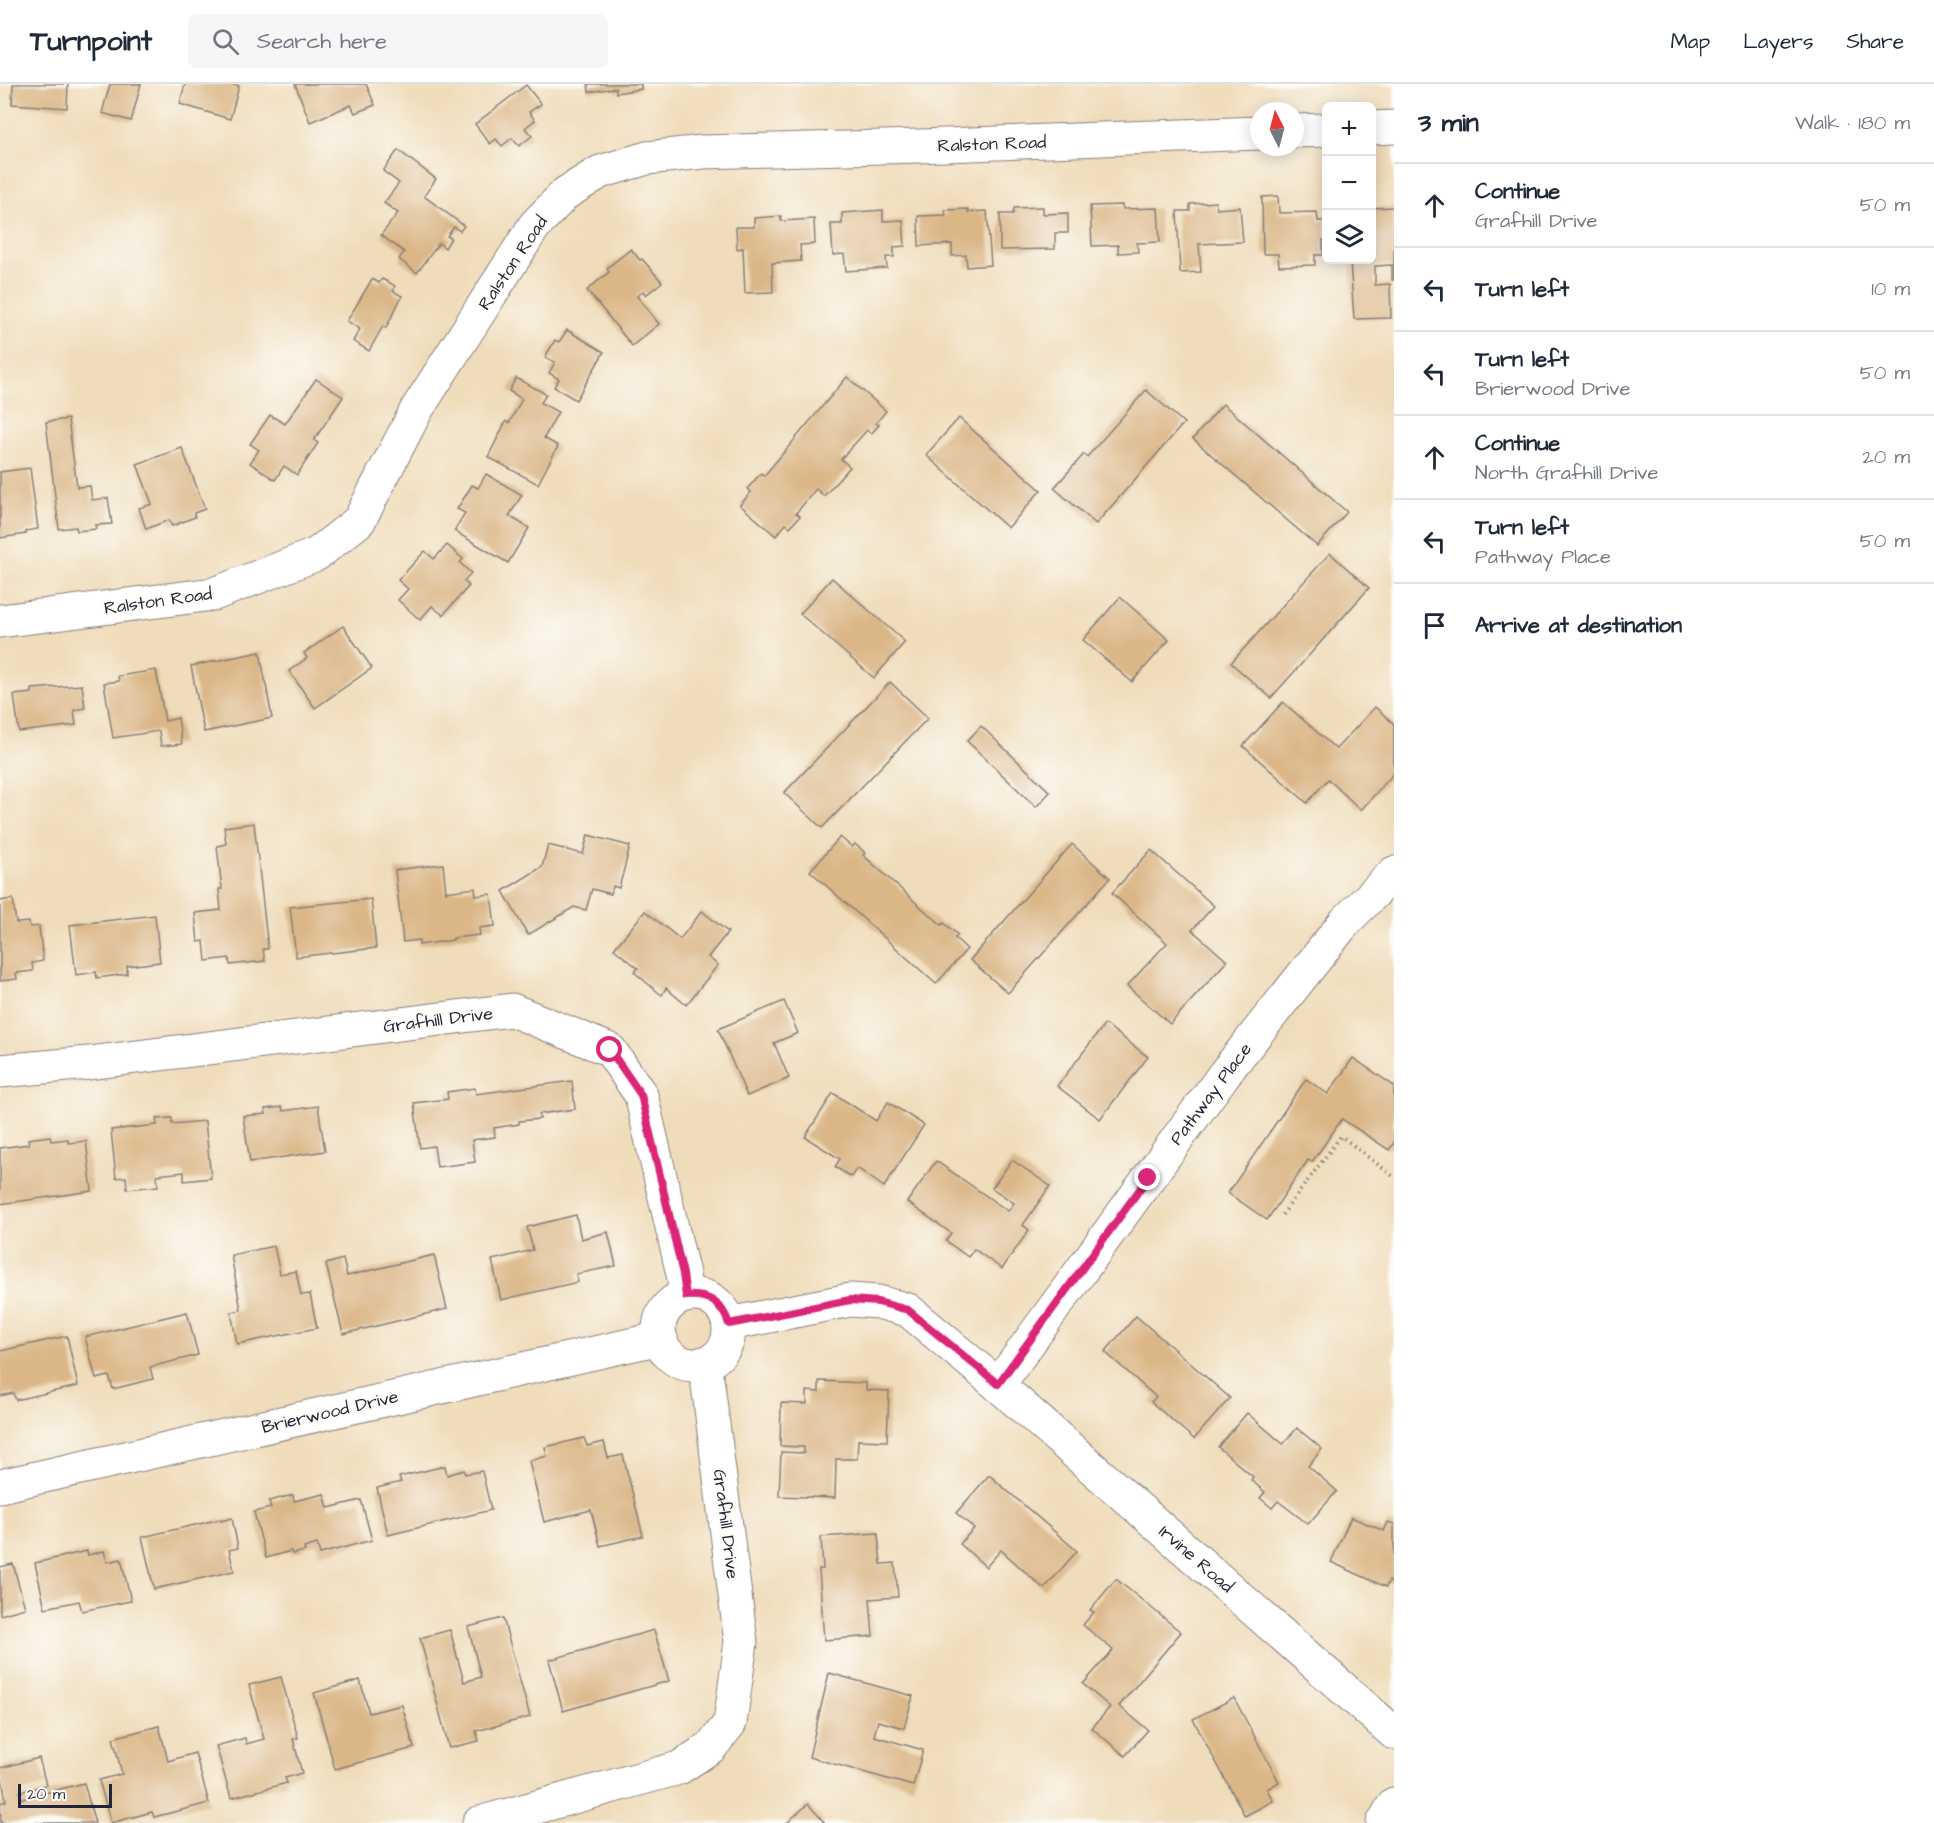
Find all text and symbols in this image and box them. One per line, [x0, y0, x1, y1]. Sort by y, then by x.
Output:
search box [188, 14, 608, 68]
text: Turnpoint [30, 22, 152, 61]
icon: search [209, 25, 242, 58]
text: Search here [257, 26, 387, 57]
text: Map [1670, 27, 1710, 56]
text: Layers [1743, 27, 1813, 56]
text: Share [1846, 27, 1904, 56]
north arrow [1250, 102, 1304, 156]
map controls [1322, 102, 1376, 264]
button: + [1322, 102, 1376, 156]
text: 3 min [1418, 105, 1479, 141]
text: Walk · 180 m [1795, 109, 1910, 137]
street label: Ralston Road [937, 130, 1047, 158]
button: − [1322, 156, 1376, 210]
text: Continue [1475, 176, 1560, 207]
icon: ahead [1418, 189, 1451, 222]
text: 50 m [1860, 191, 1910, 219]
text: Grafhill Drive [1475, 207, 1597, 235]
button: layers [1322, 210, 1376, 264]
street label: Ralston Road [472, 211, 554, 315]
icon: left [1418, 273, 1451, 306]
text: Turn left [1475, 274, 1569, 305]
text: 10 m [1871, 275, 1910, 303]
text: Turn left [1475, 344, 1569, 375]
icon: left [1418, 357, 1451, 390]
text: 50 m [1860, 359, 1910, 387]
text: Brierwood Drive [1475, 375, 1630, 403]
text: Continue [1475, 428, 1560, 459]
icon: ahead [1418, 441, 1451, 474]
text: 20 m [1862, 443, 1910, 471]
text: North Grafhill Drive [1475, 459, 1658, 487]
text: Turn left [1475, 512, 1569, 543]
icon: left [1418, 525, 1451, 558]
text: 50 m [1860, 527, 1910, 555]
text: Pathway Place [1475, 543, 1611, 571]
street label: Ralston Road [102, 581, 214, 621]
icon: arrive [1418, 609, 1451, 642]
text: Arrive at destination [1475, 610, 1682, 641]
street label: Grafhill Drive [382, 1001, 494, 1039]
route start [596, 1036, 622, 1062]
street label: Pathway Place [1164, 1037, 1259, 1151]
route end [1134, 1164, 1160, 1190]
street label: Brierwood Drive [259, 1384, 401, 1440]
street label: Grafhill Drive [707, 1468, 745, 1580]
street label: Irvine Road [1153, 1519, 1239, 1599]
scale bar [18, 1781, 112, 1808]
text: 20 m [27, 1783, 65, 1805]

